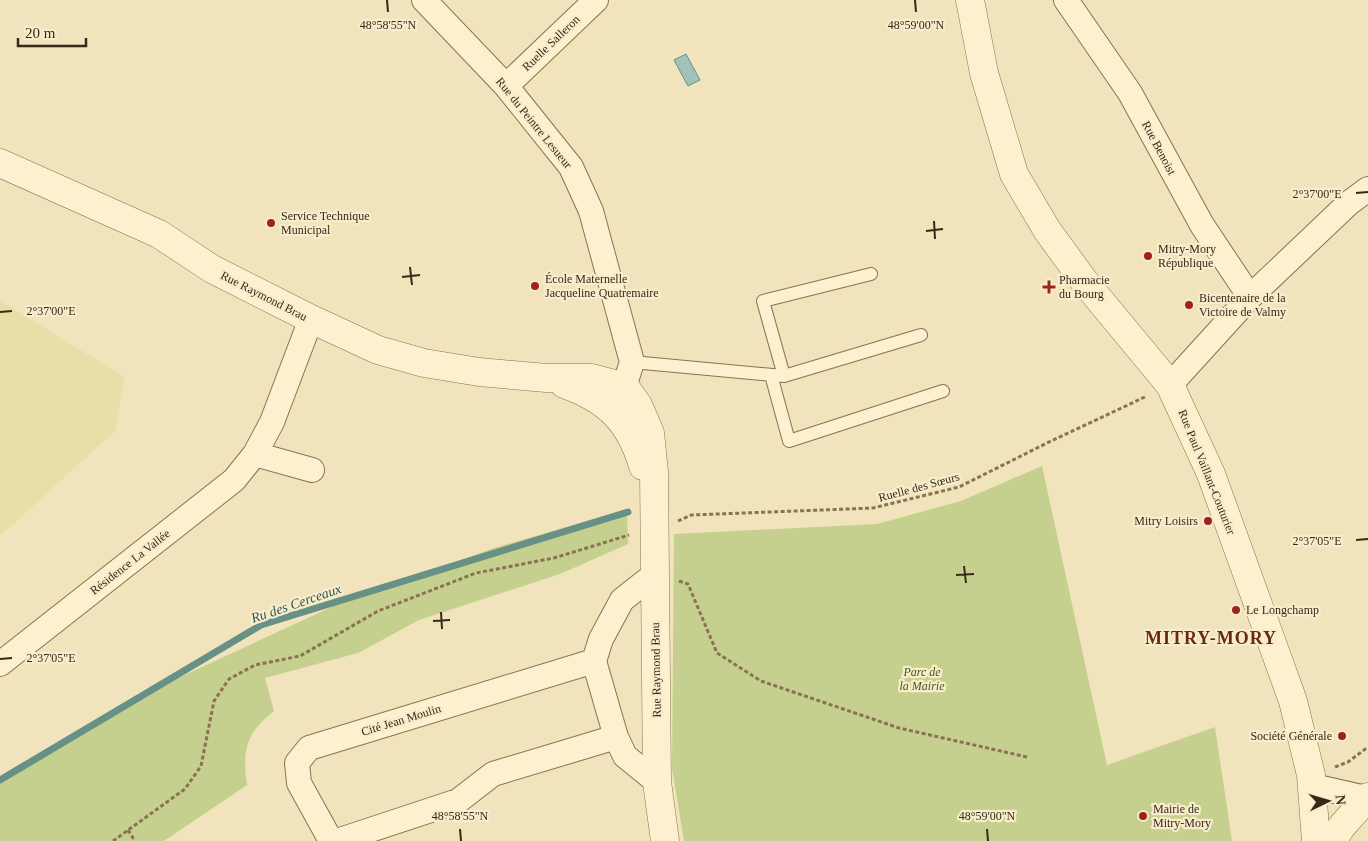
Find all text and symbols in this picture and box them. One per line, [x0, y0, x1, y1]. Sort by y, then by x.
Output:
street label: Ruelle Salleron [519, 12, 583, 74]
scale bar [18, 15, 85, 47]
text: 48°58'55"N [360, 18, 417, 32]
text: 48°59'00"N [888, 18, 945, 32]
text: 20 m [25, 25, 56, 41]
street label: Rue du Peintre Lesueur [493, 75, 575, 171]
street label: Rue Benoist [1139, 119, 1179, 178]
text: 2°37'00"E [1292, 187, 1342, 201]
place label: Service Technique Municipal [281, 209, 370, 237]
marker: Service Technique Municipal [265, 217, 277, 229]
place label: Mitry-Mory République [1158, 242, 1216, 270]
marker: Mitry-Mory République [1142, 250, 1154, 262]
street label: Rue Raymond Brau [218, 268, 310, 324]
place label: École Maternelle Jacqueline Quatremaire [545, 272, 659, 300]
place label: Pharmacie du Bourg [1059, 273, 1110, 301]
marker: École Maternelle Jacqueline Quatremaire [529, 280, 541, 292]
marker: Pharmacie du Bourg [1043, 281, 1055, 293]
place label: Bicentenaire de la Victoire de Valmy [1199, 291, 1286, 319]
marker: Bicentenaire de la Victoire de Valmy [1183, 299, 1195, 311]
text: 2°37'00"E [26, 304, 76, 318]
street label: Rue Paul Vaillant-Couturier [1175, 407, 1239, 537]
street label: Ruelle des Sœurs [877, 469, 961, 505]
place label: Mitry Loisirs [1134, 514, 1198, 528]
marker: Mitry Loisirs [1202, 515, 1214, 527]
street label: Résidence La Vallée [87, 526, 173, 598]
text: 2°37'05"E [1292, 534, 1342, 548]
water label: Ru des Cerceaux [248, 581, 344, 626]
place label: Le Longchamp [1246, 603, 1319, 617]
marker: Le Longchamp [1230, 604, 1242, 616]
street label: Rue Raymond Brau [648, 622, 664, 718]
district label: MITRY-MORY [1145, 628, 1277, 648]
text: 2°37'05"E [26, 651, 76, 665]
park label: Parc de la Mairie [900, 665, 945, 693]
street label: Cité Jean Moulin [359, 701, 443, 739]
place label: Société Générale [1250, 729, 1332, 743]
marker: Société Générale [1336, 730, 1348, 742]
north arrow [1303, 776, 1353, 826]
text: N [1333, 794, 1348, 806]
place label: Mairie de Mitry-Mory [1153, 802, 1211, 830]
text: 48°58'55"N [432, 809, 489, 823]
text: 48°59'00"N [959, 809, 1016, 823]
marker: Mairie de Mitry-Mory [1137, 810, 1149, 822]

